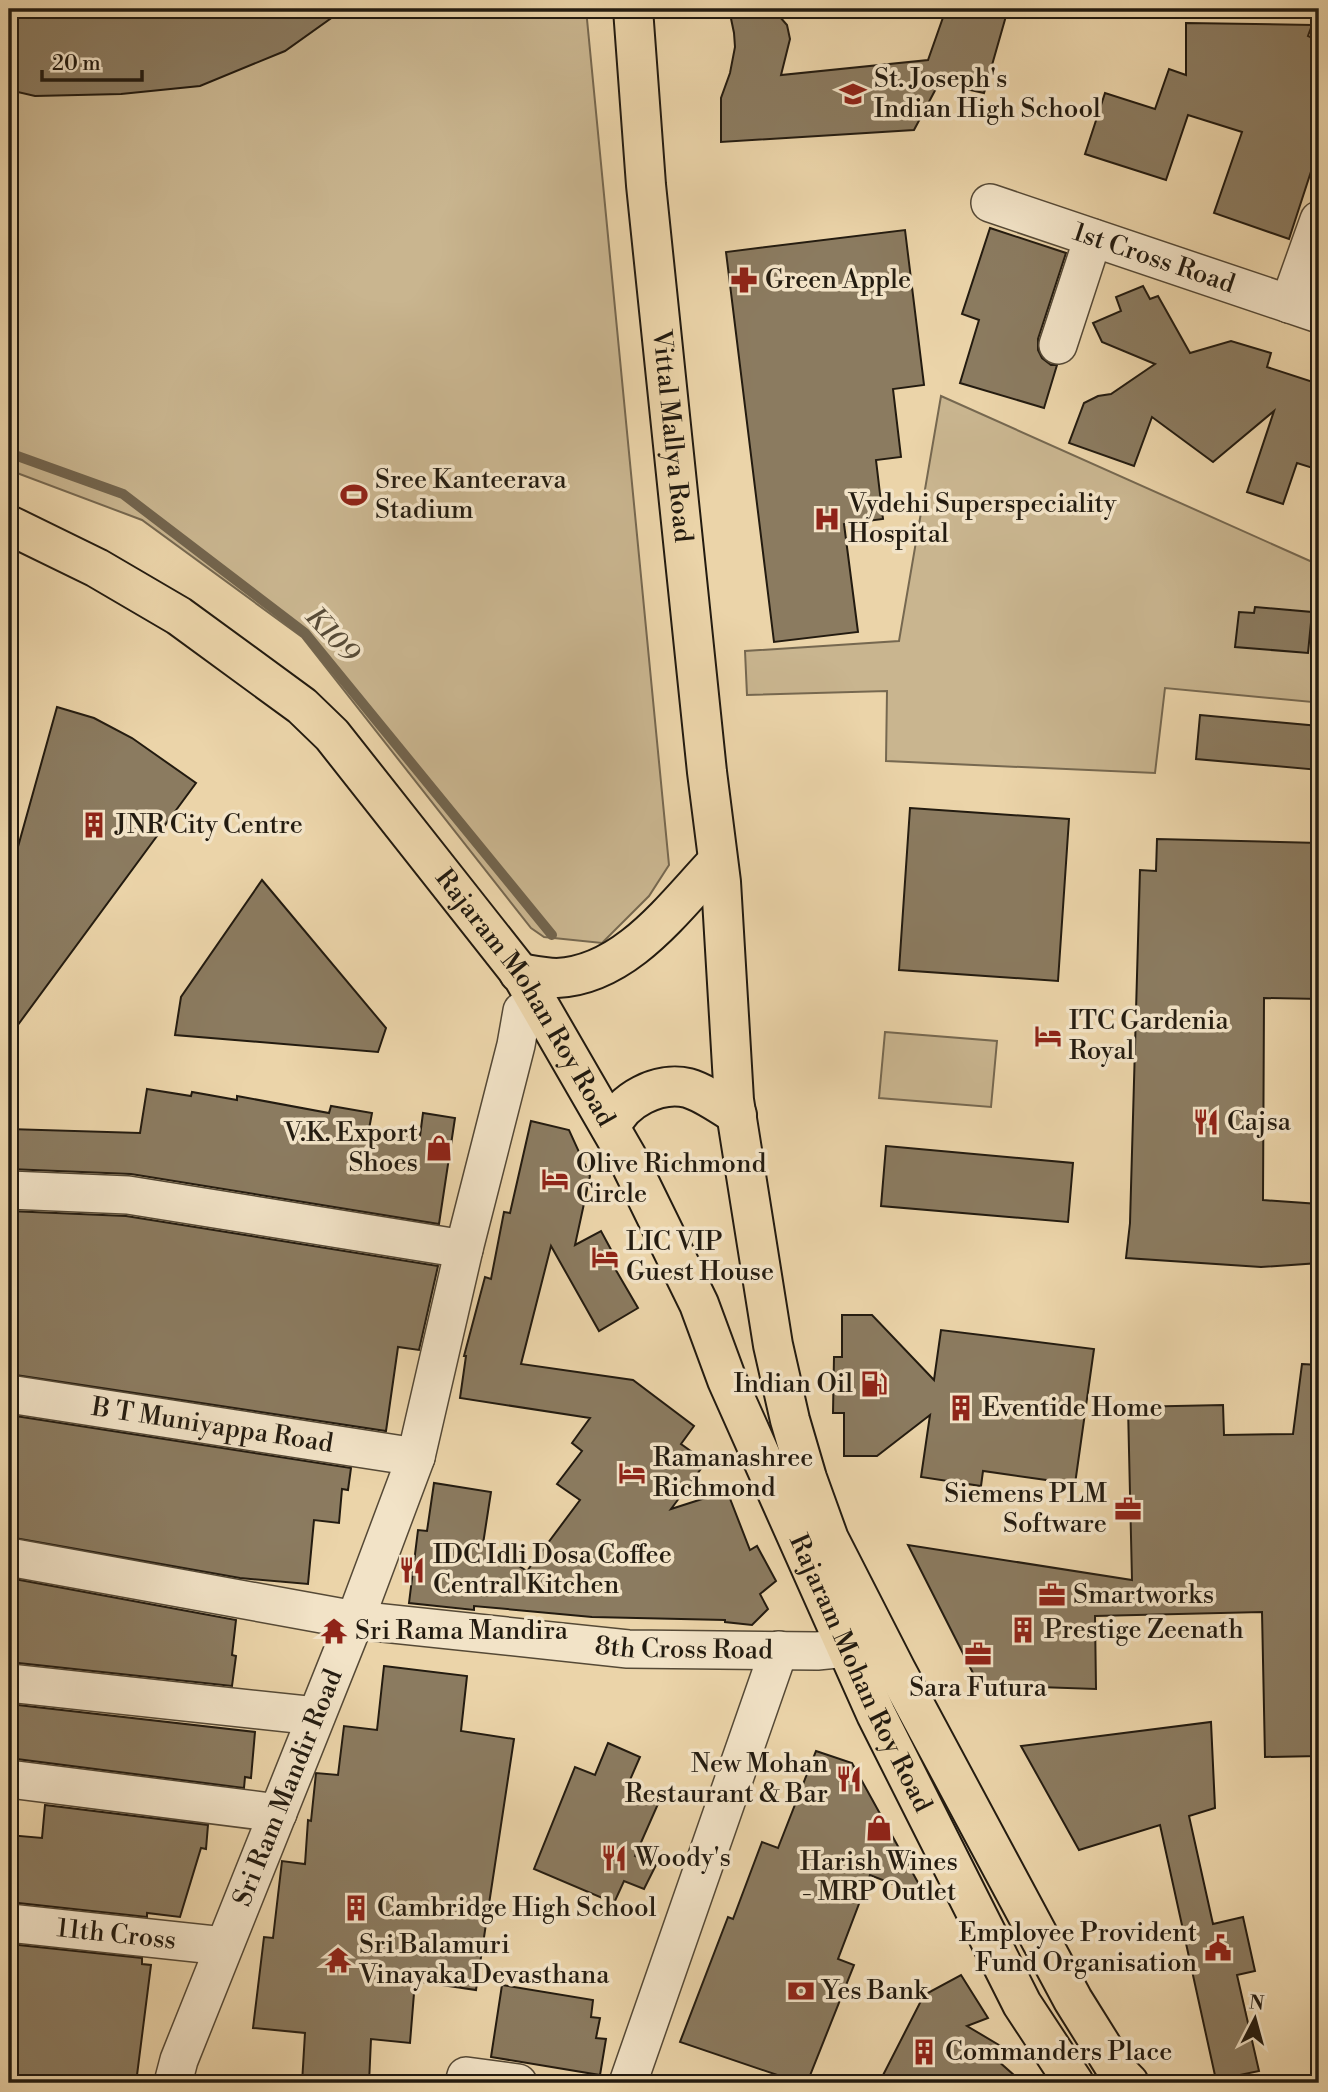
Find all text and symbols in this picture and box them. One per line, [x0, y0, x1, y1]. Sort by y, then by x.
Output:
scale bar [42, 38, 142, 82]
text: 20 m [52, 51, 101, 77]
place label: St. Joseph's Indian High School [874, 63, 1101, 125]
school or university icon: St. Joseph's Indian High School [838, 79, 868, 109]
street label: 1st Cross Road [1069, 216, 1239, 301]
place label: Green Apple [765, 264, 911, 296]
pharmacy icon: Green Apple [729, 265, 759, 295]
street label: Vittal Mallya Road [645, 327, 699, 544]
place label: Sree Kanteerava Stadium [375, 464, 567, 526]
sports icon: Sree Kanteerava Stadium [339, 480, 369, 510]
place label: Vydehi Superspeciality Hospital [847, 488, 1117, 550]
hospital icon: Vydehi Superspeciality Hospital [812, 504, 842, 534]
water label: K109 [298, 600, 367, 671]
place label: JNR City Centre [114, 809, 303, 841]
building icon: JNR City Centre [79, 810, 109, 840]
street label: Rajaram Mohan Roy Road [428, 863, 622, 1133]
place label: ITC Gardenia Royal [1069, 1005, 1230, 1067]
hotel icon: ITC Gardenia Royal [1033, 1021, 1063, 1051]
place label: Cajsa [1227, 1106, 1292, 1138]
restaurant icon: Cajsa [1191, 1107, 1221, 1137]
place label: V.K. Export Shoes [283, 1117, 418, 1179]
shop icon: V.K. Export Shoes [424, 1133, 454, 1163]
place label: Olive Richmond Circle [576, 1148, 766, 1210]
hotel icon: Olive Richmond Circle [540, 1164, 570, 1194]
place label: LIC VIP Guest House [626, 1226, 774, 1288]
hotel icon: LIC VIP Guest House [590, 1242, 620, 1272]
place label: Indian Oil [734, 1368, 853, 1400]
fuel station icon: Indian Oil [859, 1369, 889, 1399]
street label: B T Muniyappa Road [89, 1391, 336, 1460]
place label: Eventide Home [982, 1392, 1163, 1424]
building icon: Eventide Home [946, 1393, 976, 1423]
place label: Ramanashree Richmond [653, 1442, 814, 1504]
hotel icon: Ramanashree Richmond [617, 1458, 647, 1488]
place label: Siemens PLM Software [944, 1478, 1107, 1540]
office icon: Siemens PLM Software [1113, 1494, 1143, 1524]
street label: Rajaram Mohan Roy Road [782, 1529, 939, 1818]
place label: IDC Idli Dosa Coffee Central Kitchen [433, 1539, 672, 1601]
restaurant icon: IDC Idli Dosa Coffee Central Kitchen [397, 1555, 427, 1585]
place label: Smartworks [1073, 1579, 1214, 1611]
office icon: Smartworks [1037, 1580, 1067, 1610]
place label: Prestige Zeenath [1044, 1614, 1244, 1646]
place label: Sri Rama Mandira [355, 1615, 569, 1647]
building icon: Prestige Zeenath [1008, 1615, 1038, 1645]
temple icon: Sri Rama Mandira [319, 1616, 349, 1646]
street label: 8th Cross Road [593, 1630, 773, 1667]
office icon: Sara Futura [963, 1639, 993, 1669]
street label: Sri Ram Mandir Road [226, 1664, 350, 1911]
place label: Sara Futura [909, 1672, 1048, 1704]
place label: New Mohan Restaurant & Bar [625, 1748, 828, 1810]
restaurant icon: New Mohan Restaurant & Bar [834, 1764, 864, 1794]
shop icon: Harish Wines - MRP Outlet [864, 1813, 894, 1843]
place label: Woody's [634, 1842, 731, 1874]
restaurant icon: Woody's [599, 1843, 629, 1873]
place label: Harish Wines - MRP Outlet [800, 1846, 958, 1908]
place label: Cambridge High School [377, 1892, 657, 1924]
building icon: Cambridge High School [341, 1893, 371, 1923]
street label: 11th Cross [55, 1912, 178, 1957]
place label: Employee Provident Fund Organisation [959, 1917, 1197, 1979]
place label: Sri Balamuri Vinayaka Devasthana [358, 1929, 610, 1991]
public building icon: Employee Provident Fund Organisation [1203, 1933, 1233, 1963]
temple icon: Sri Balamuri Vinayaka Devasthana [323, 1945, 353, 1975]
place label: Yes Bank [820, 1975, 929, 2007]
bank icon: Yes Bank [786, 1976, 816, 2006]
north arrow [1220, 1983, 1290, 2054]
text: N [1248, 1990, 1265, 2016]
place label: Commanders Place [945, 2036, 1172, 2068]
building icon: Commanders Place [909, 2037, 939, 2067]

